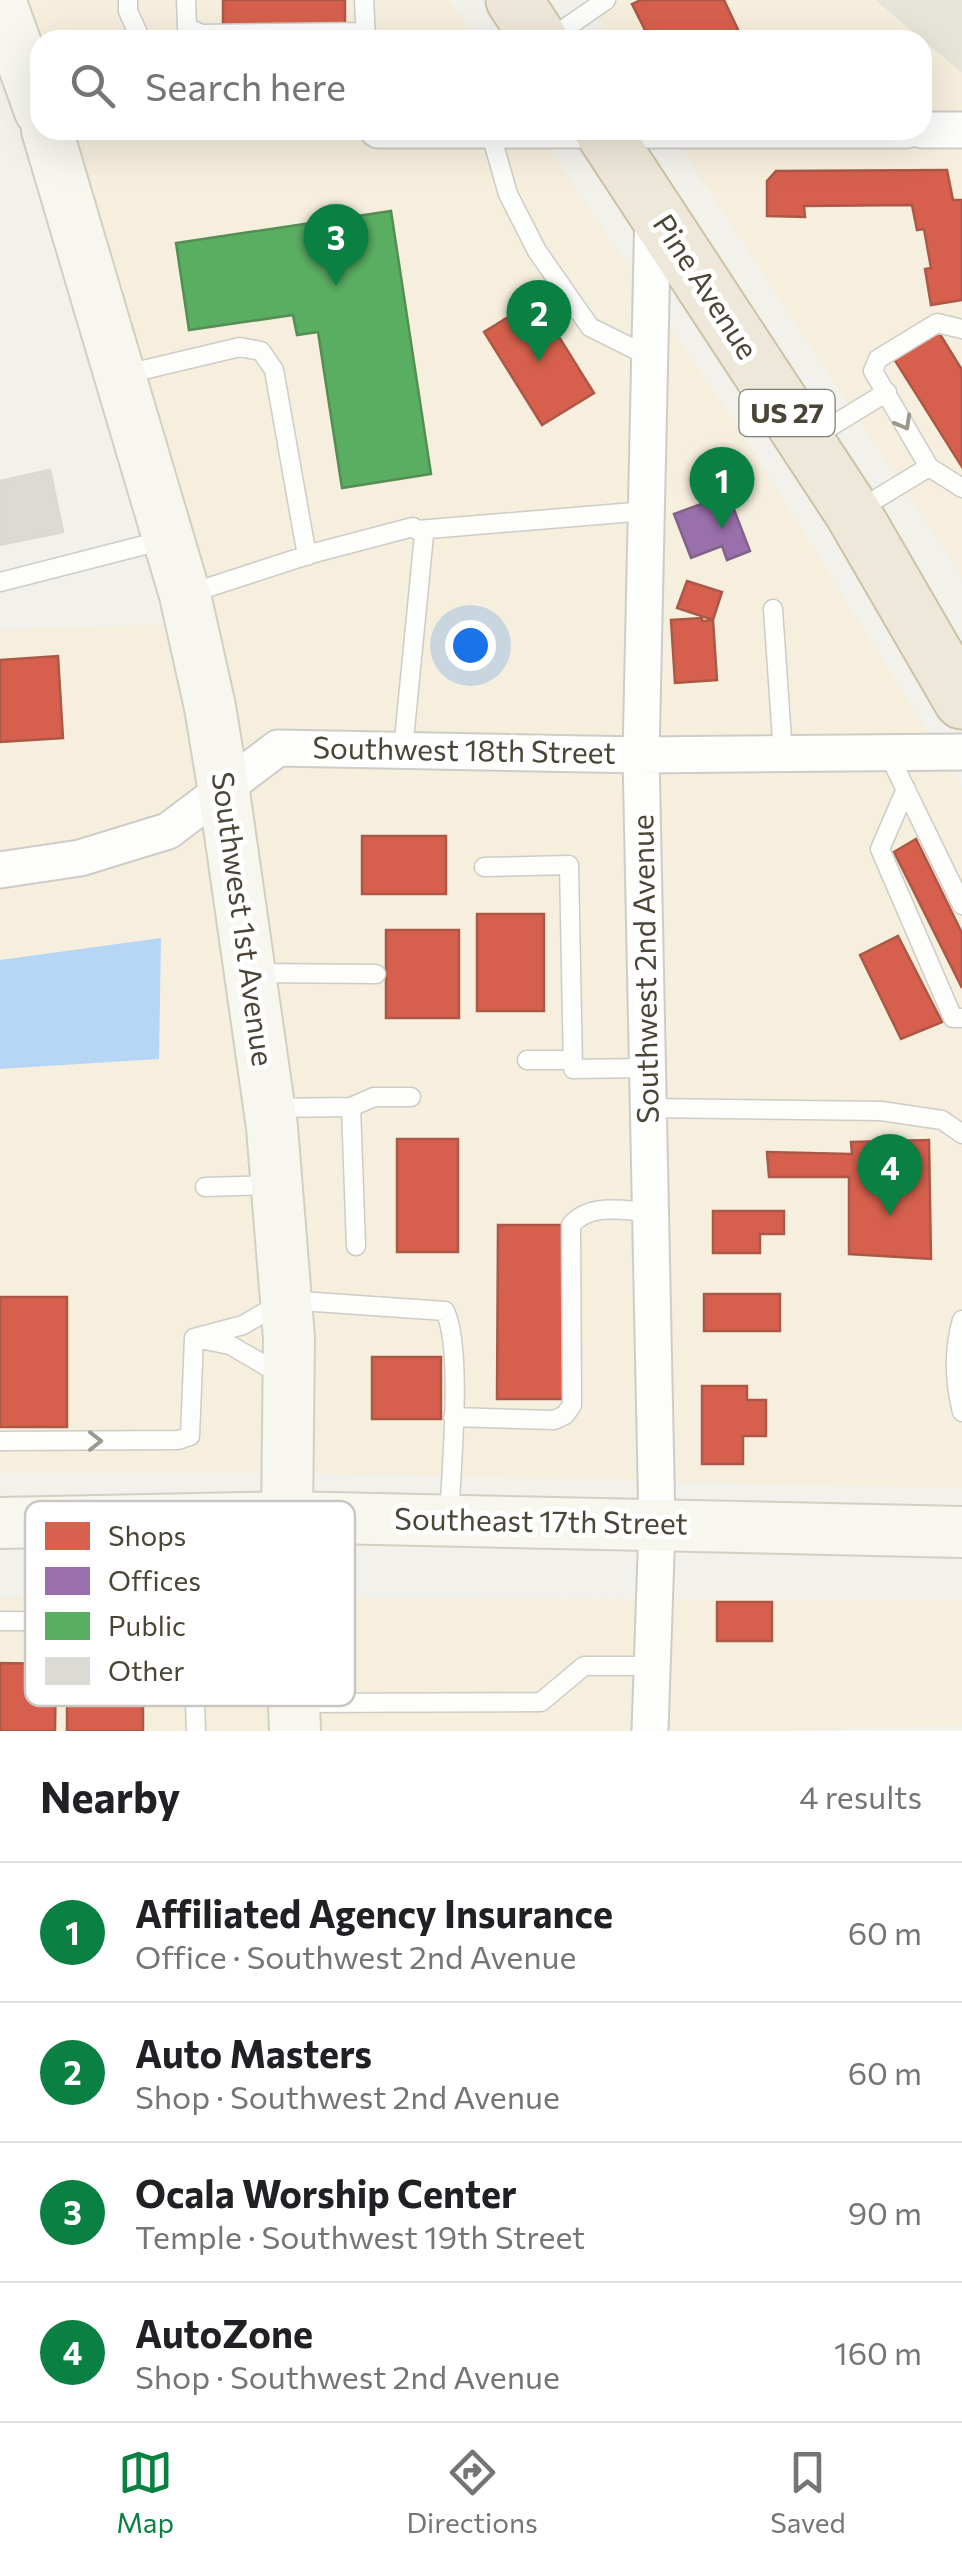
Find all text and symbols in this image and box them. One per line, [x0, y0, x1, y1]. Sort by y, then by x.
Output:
search box [30, 30, 932, 140]
icon: search [65, 58, 120, 113]
text: Search here [145, 62, 346, 109]
pin: 3 [304, 204, 368, 286]
street label: Pine Avenue [647, 206, 768, 365]
pin: 2 [506, 280, 572, 362]
road number: US 27 [740, 390, 834, 436]
one-way arrow [891, 412, 911, 430]
pin: 1 [690, 446, 754, 529]
your location [445, 620, 496, 671]
street label: Southwest 18th Street [312, 727, 616, 770]
street label: Southwest 1st Avenue [206, 769, 283, 1068]
street label: Southwest 2nd Avenue [622, 814, 665, 1124]
pin: 4 [858, 1134, 922, 1216]
one-way arrow [88, 1430, 104, 1452]
street label: Southeast 17th Street [394, 1498, 688, 1541]
legend [25, 1501, 355, 1706]
text: Shops [108, 1518, 186, 1552]
text: Offices [108, 1563, 201, 1597]
text: Public [108, 1608, 186, 1642]
text: Other [108, 1653, 184, 1687]
text: Nearby [40, 1770, 180, 1822]
text: 4 results [799, 1776, 922, 1816]
text: Affiliated Agency Insurance [135, 1889, 613, 1936]
text: 1 [65, 1912, 80, 1952]
text: 60 m [848, 1912, 922, 1952]
text: Office · Southwest 2nd Avenue [135, 1936, 576, 1976]
text: Auto Masters [135, 2029, 372, 2076]
text: 2 [63, 2052, 82, 2092]
text: 60 m [848, 2052, 922, 2092]
text: Shop · Southwest 2nd Avenue [135, 2076, 560, 2116]
text: Ocala Worship Center [135, 2169, 517, 2216]
text: 3 [63, 2192, 82, 2232]
text: 90 m [848, 2192, 922, 2232]
text: Temple · Southwest 19th Street [135, 2216, 585, 2256]
text: AutoZone [135, 2309, 313, 2356]
text: 4 [63, 2332, 82, 2372]
text: 160 m [834, 2332, 922, 2372]
text: Shop · Southwest 2nd Avenue [135, 2356, 560, 2396]
tab: Map [116, 2445, 174, 2539]
tab: Directions [406, 2445, 538, 2539]
tab: Saved [770, 2445, 846, 2539]

